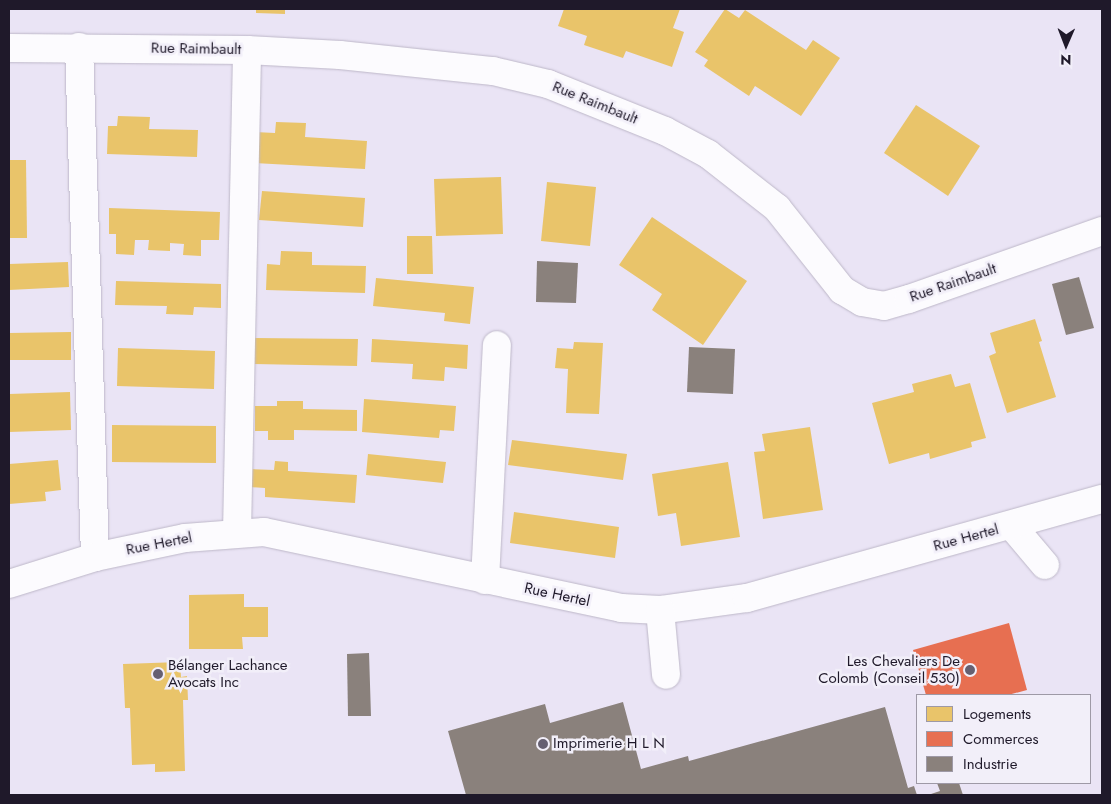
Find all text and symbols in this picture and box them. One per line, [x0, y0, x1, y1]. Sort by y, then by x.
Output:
north arrow [1041, 20, 1091, 70]
street label: Rue Raimbault [151, 39, 241, 59]
text: N [1060, 50, 1071, 70]
street label: Rue Raimbault [550, 78, 640, 128]
street label: Rue Raimbault [907, 260, 999, 306]
street label: Rue Hertel [931, 521, 1001, 555]
street label: Rue Hertel [124, 529, 194, 559]
street label: Rue Hertel [522, 579, 592, 611]
place label: Les Chevaliers De Colomb (Conseil 530) [818, 652, 960, 687]
place label: Bélanger Lachance Avocats Inc [168, 656, 288, 691]
marker: Les Chevaliers De Colomb (Conseil 530) [964, 664, 976, 676]
marker: Bélanger Lachance Avocats Inc [152, 668, 164, 680]
legend [916, 694, 1091, 784]
text: Logements [963, 703, 1031, 725]
text: Commerces [963, 728, 1038, 750]
place label: Imprimerie H L N [553, 735, 665, 753]
marker: Imprimerie H L N [537, 738, 549, 750]
text: Industrie [963, 753, 1017, 775]

